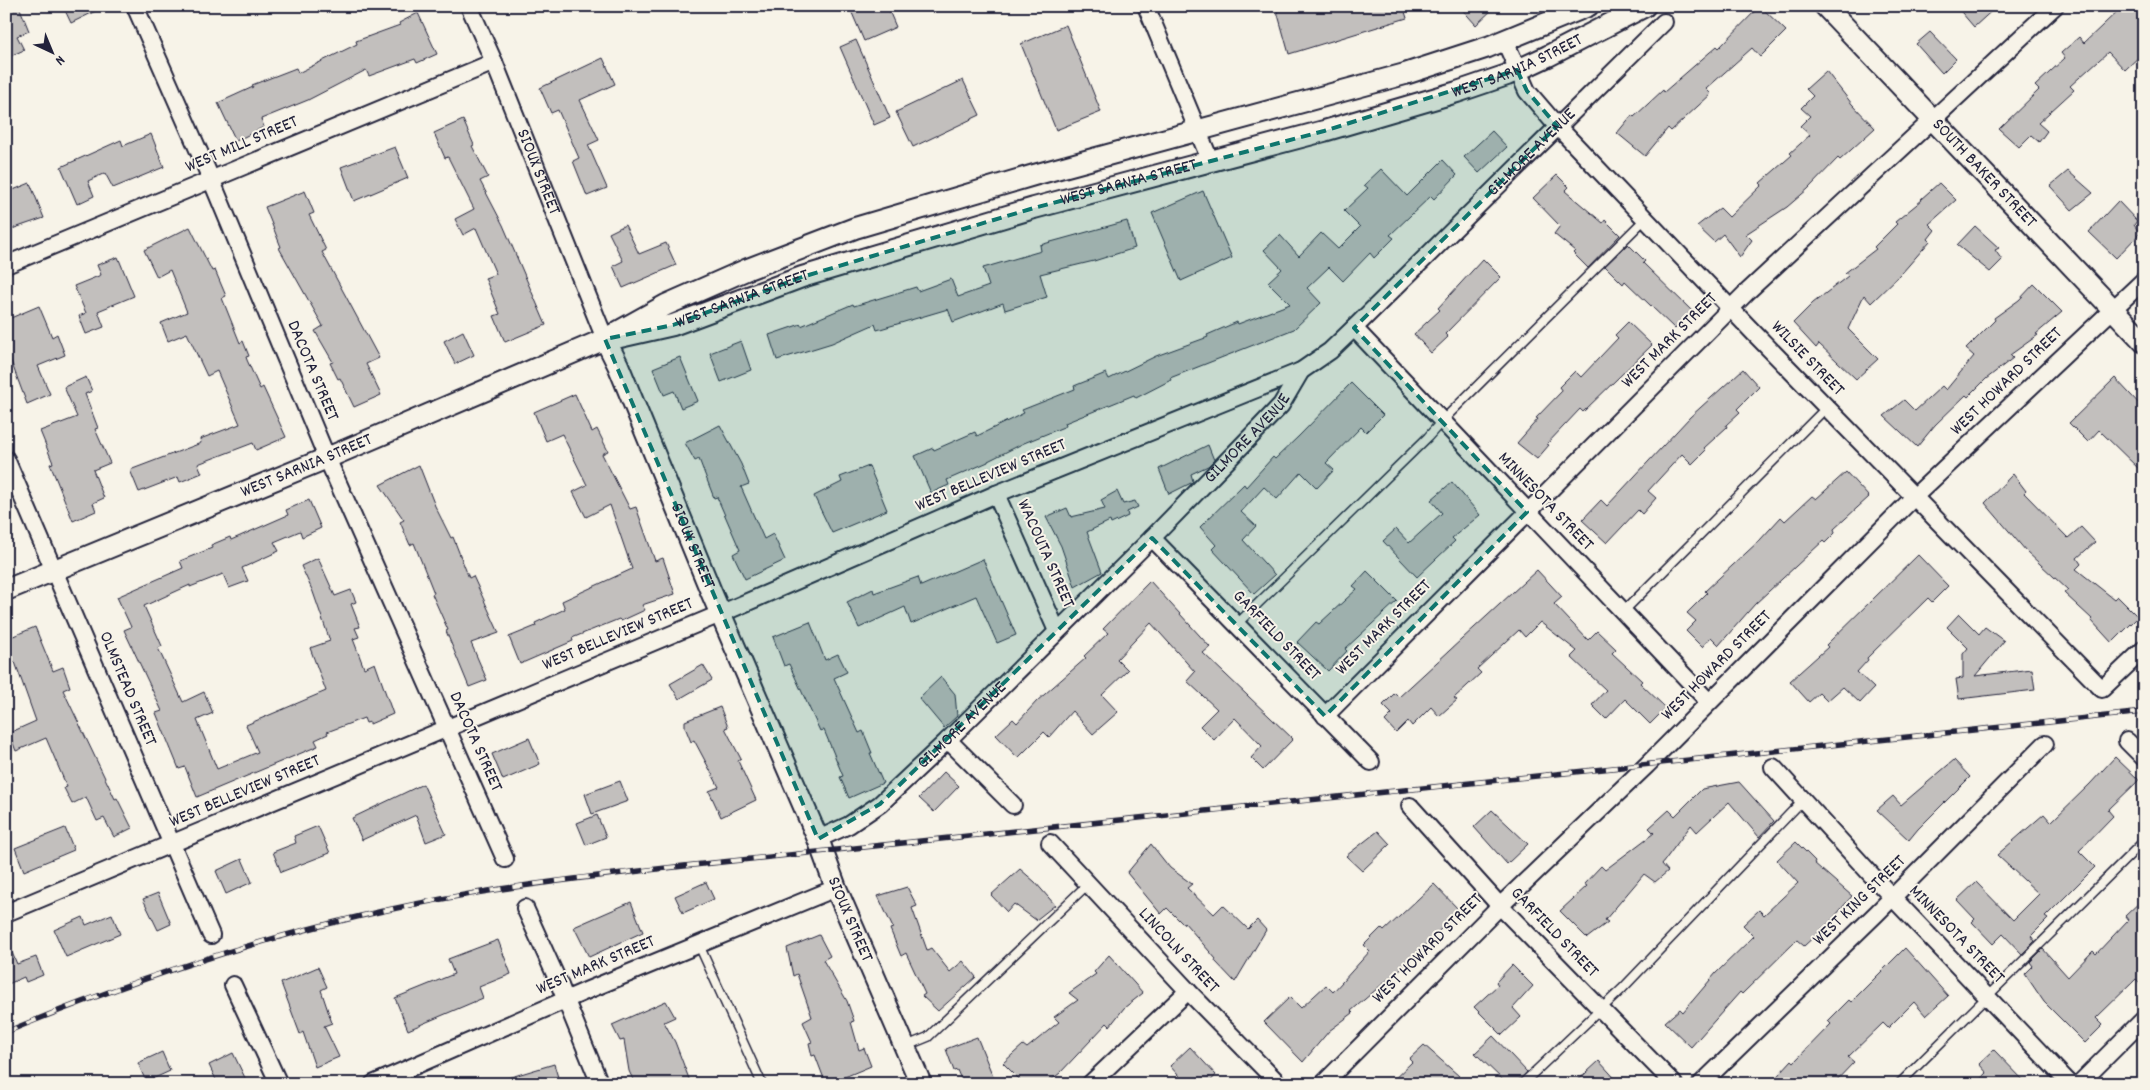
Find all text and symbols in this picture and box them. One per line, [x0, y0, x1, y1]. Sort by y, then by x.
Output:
north arrow [28, 28, 78, 78]
street label: WEST SARNIA STREET [1448, 28, 1587, 105]
text: N [50, 50, 69, 70]
street label: GILMORE AVENUE [1481, 103, 1582, 202]
street label: WEST MILL STREET [182, 110, 302, 180]
street label: SOUTH BAKER STREET [1926, 113, 2042, 234]
street label: SIOUX STREET [510, 125, 567, 219]
street label: WEST SARNIA STREET [1058, 153, 1200, 213]
street label: WEST SARNIA STREET [672, 263, 811, 335]
street label: WEST MARK STREET [1616, 287, 1724, 395]
street label: WILSIE STREET [1764, 316, 1850, 402]
street label: DACOTA STREET [280, 317, 344, 425]
street label: WEST HOWARD STREET [1945, 322, 2069, 442]
street label: GILMORE AVENUE [1199, 389, 1297, 490]
street label: WEST SARNIA STREET [237, 428, 376, 505]
street label: WEST BELLEVIEW STREET [912, 433, 1070, 519]
street label: MINNESOTA STREET [1491, 447, 1599, 557]
street label: WACOUTA STREET [1010, 496, 1080, 612]
street label: SIOUX STREET [664, 500, 721, 593]
street label: WEST MARK STREET [1330, 574, 1438, 682]
street label: GARFIELD STREET [1226, 585, 1326, 687]
street label: WEST BELLEVIEW STREET [539, 592, 697, 678]
street label: WEST HOWARD STREET [1656, 605, 1778, 727]
street label: OLMSTEAD STREET [92, 628, 162, 750]
street label: GILMORE AVENUE [912, 676, 1013, 775]
street label: DACOTA STREET [442, 688, 508, 796]
street label: WEST BELLEVIEW STREET [166, 749, 324, 835]
street label: WEST KING STREET [1808, 850, 1912, 952]
street label: SIOUX STREET [820, 873, 879, 966]
street label: MINNESOTA STREET [1902, 880, 2010, 990]
street label: GARFIELD STREET [1504, 882, 1604, 984]
street label: WEST HOWARD STREET [1367, 888, 1489, 1010]
street label: LINCOLN STREET [1132, 903, 1224, 999]
street label: WEST MARK STREET [533, 930, 659, 1002]

